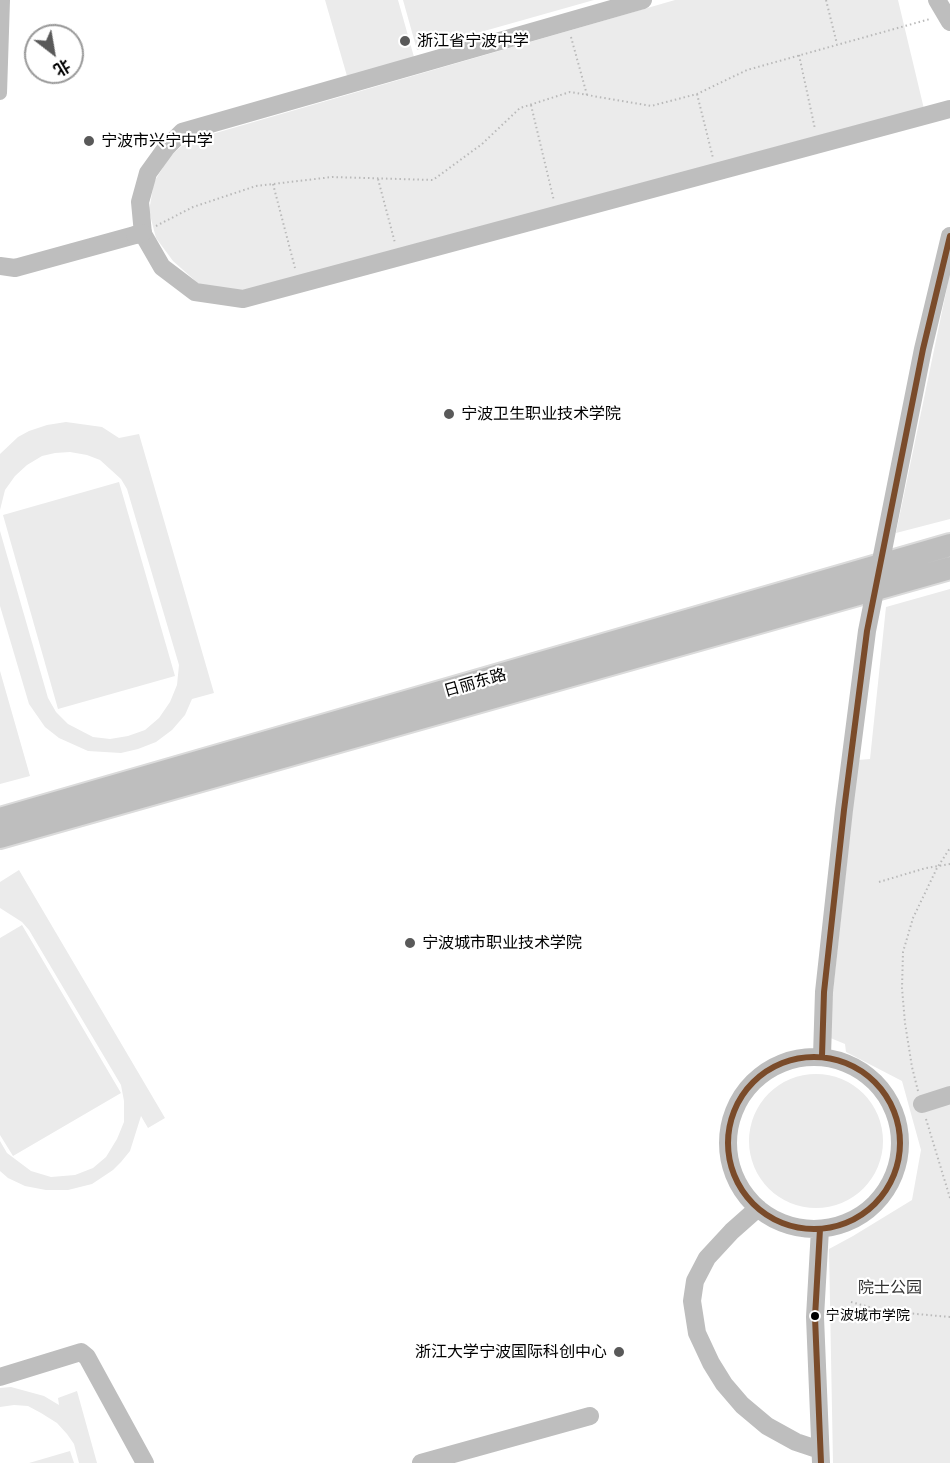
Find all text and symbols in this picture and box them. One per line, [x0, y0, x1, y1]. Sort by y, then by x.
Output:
north arrow [24, 24, 84, 84]
place label: 浙江省宁波中学 [417, 31, 529, 51]
marker: 浙江省宁波中学 [398, 34, 412, 48]
text: 北 [50, 55, 74, 80]
place label: 宁波市兴宁中学 [101, 131, 213, 151]
marker: 宁波市兴宁中学 [82, 134, 96, 148]
place label: 宁波卫生职业技术学院 [461, 404, 621, 424]
marker: 宁波卫生职业技术学院 [442, 407, 456, 421]
street label: 日丽东路 [442, 665, 508, 701]
place label: 宁波城市职业技术学院 [422, 933, 582, 953]
marker: 宁波城市职业技术学院 [403, 936, 417, 950]
park label: 院士公园 [858, 1278, 922, 1298]
place label: 宁波城市学院 [826, 1308, 910, 1324]
marker: 宁波城市学院 [809, 1310, 821, 1322]
place label: 浙江大学宁波国际科创中心 [415, 1342, 607, 1362]
marker: 浙江大学宁波国际科创中心 [612, 1345, 626, 1359]

